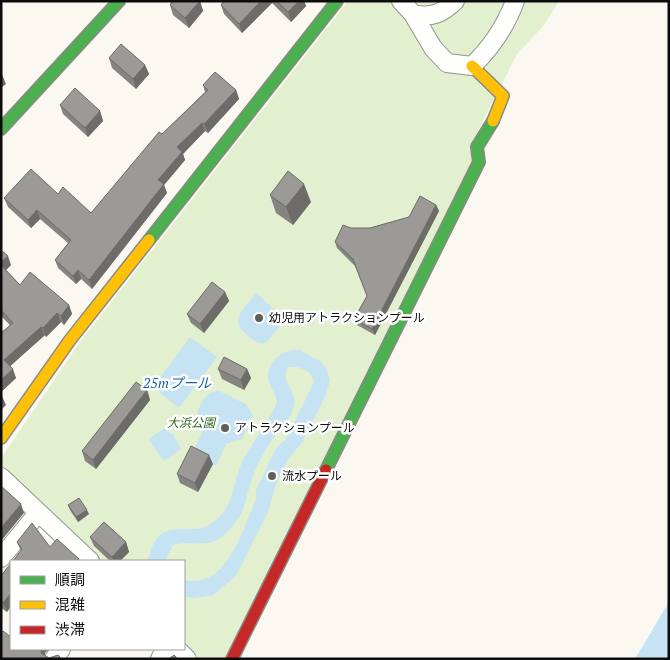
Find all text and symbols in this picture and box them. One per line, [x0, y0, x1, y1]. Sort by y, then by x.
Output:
place label: 幼児用アトラクションプール [269, 310, 425, 325]
marker: 幼児用アトラクションプール [253, 312, 265, 324]
water label: 25mプール [142, 373, 212, 392]
park label: 大浜公園 [167, 415, 217, 430]
place label: アトラクションプール [235, 420, 355, 435]
marker: アトラクションプール [219, 422, 231, 434]
place label: 流水プール [282, 468, 342, 483]
marker: 流水プール [266, 470, 278, 482]
legend [10, 560, 185, 650]
text: 順調 [55, 569, 85, 589]
text: 混雑 [55, 594, 85, 614]
text: 渋滞 [55, 619, 85, 639]

